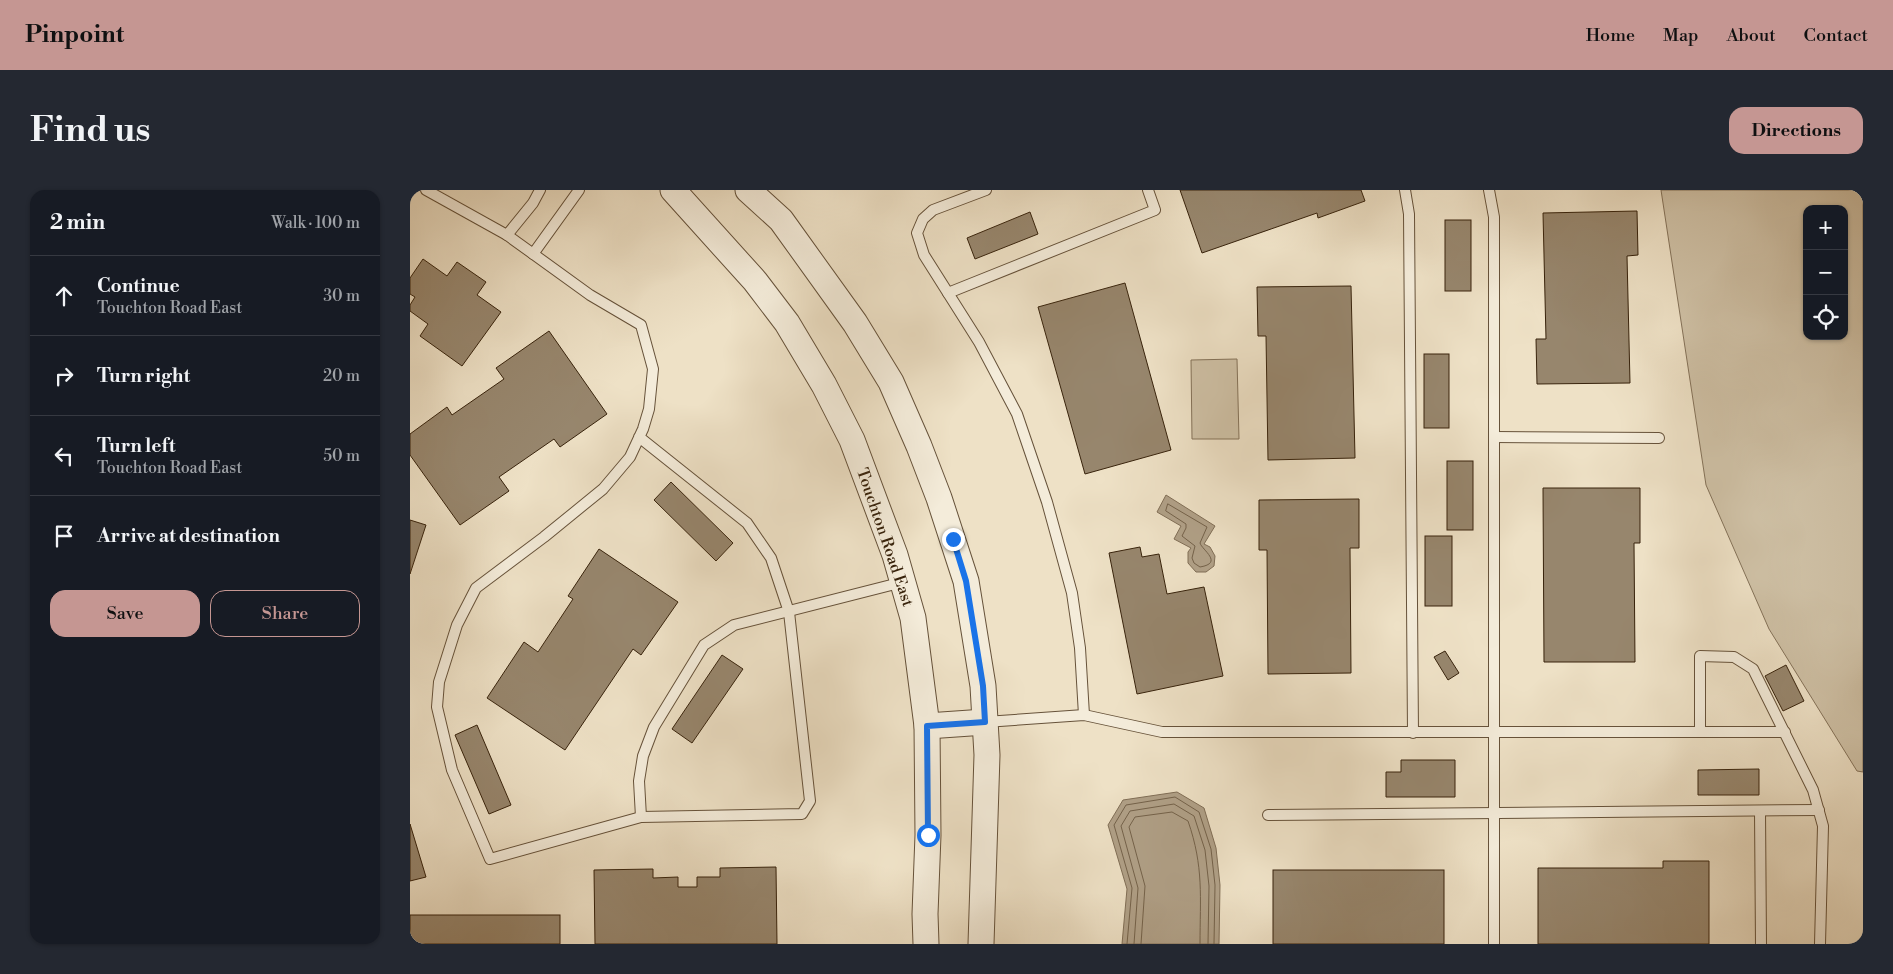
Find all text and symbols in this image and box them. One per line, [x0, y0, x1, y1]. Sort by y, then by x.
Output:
text: Pinpoint [25, 20, 124, 50]
text: Home [1586, 24, 1635, 47]
text: Map [1663, 24, 1699, 47]
text: About [1727, 24, 1776, 47]
text: Contact [1804, 24, 1868, 47]
button: Directions [1729, 107, 1863, 154]
text: Find us [30, 109, 150, 152]
map controls [1803, 205, 1848, 340]
button: + [1803, 205, 1848, 250]
text: 2 min [50, 210, 105, 236]
text: Walk · 100 m [271, 213, 360, 233]
button: − [1803, 250, 1848, 295]
text: Continue [97, 274, 180, 298]
icon: ahead [50, 282, 78, 310]
text: 30 m [323, 286, 360, 306]
button: locate [1803, 295, 1848, 340]
text: Touchton Road East [97, 298, 242, 318]
icon: right [50, 362, 78, 390]
text: Turn right [97, 364, 190, 388]
text: 20 m [323, 366, 360, 386]
text: Turn left [97, 434, 176, 458]
icon: left [50, 442, 78, 470]
text: 50 m [323, 446, 360, 466]
text: Touchton Road East [97, 458, 242, 478]
street label: Touchton Road East [852, 465, 918, 609]
icon: arrive [50, 522, 78, 550]
text: Arrive at destination [97, 524, 280, 548]
route end [942, 528, 965, 551]
button: Save [50, 590, 200, 637]
button: Share [210, 590, 360, 637]
route start [917, 824, 940, 847]

